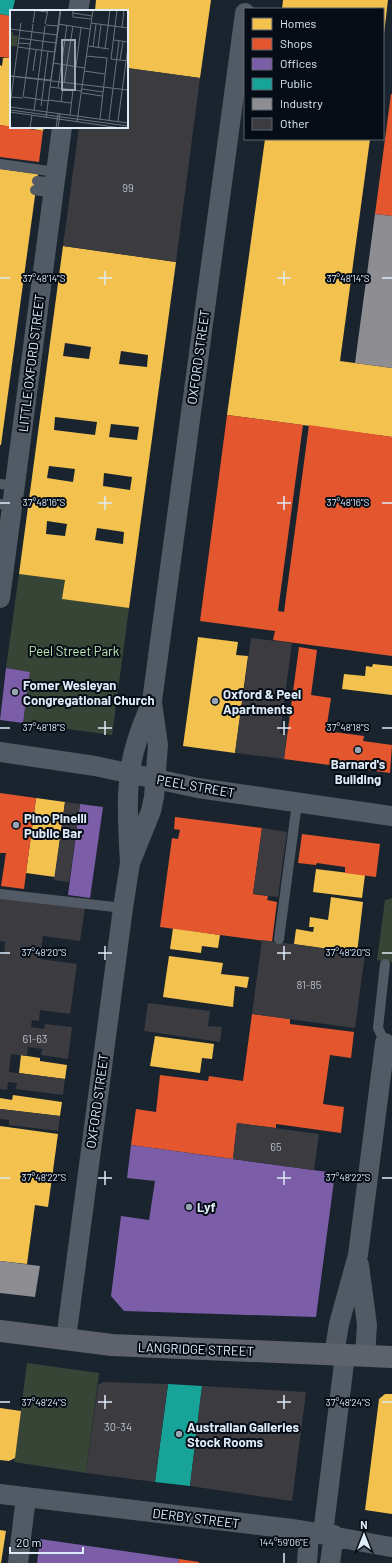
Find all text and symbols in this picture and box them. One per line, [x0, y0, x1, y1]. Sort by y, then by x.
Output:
legend [244, 8, 384, 140]
inset map [10, 10, 128, 128]
text: Homes [280, 16, 317, 30]
text: Shops [280, 36, 313, 50]
text: Offices [280, 56, 317, 70]
text: Public [280, 76, 312, 90]
text: Industry [280, 96, 323, 110]
text: Other [280, 116, 310, 130]
house number: 99 [122, 181, 134, 194]
text: 37°48'14"S [22, 272, 66, 284]
text: 37°48'14"S [326, 272, 370, 284]
street label: LITTLE OXFORD STREET [15, 293, 47, 433]
street label: OXFORD STREET [183, 309, 213, 405]
text: 37°48'16"S [23, 496, 66, 508]
text: 37°48'16"S [327, 496, 370, 508]
park label: Peel Street Park [29, 643, 120, 659]
place label: Fomer Wesleyan Congregational Church [23, 677, 155, 708]
place label: Oxford & Peel Apartments [223, 686, 301, 717]
marker: Fomer Wesleyan Congregational Church [10, 687, 20, 697]
marker: Oxford & Peel Apartments [210, 696, 220, 706]
text: 37°48'18"S [23, 721, 66, 733]
text: 37°48'18"S [327, 721, 370, 733]
marker: Barnard's Building [353, 745, 363, 755]
place label: Barnard's Building [331, 756, 386, 787]
street label: PEEL STREET [156, 771, 236, 801]
place label: Pino Pinelli Public Bar [24, 810, 87, 841]
marker: Pino Pinelli Public Bar [11, 820, 21, 830]
text: 37°48'20"S [21, 946, 67, 958]
text: 37°48'20"S [325, 946, 371, 958]
house number: 81-85 [297, 978, 322, 991]
house number: 61-63 [23, 1032, 47, 1045]
street label: OXFORD STREET [82, 1053, 112, 1149]
house number: 65 [270, 1140, 282, 1153]
text: 37°48'22"S [22, 1171, 67, 1183]
text: 37°48'22"S [326, 1171, 371, 1183]
place label: Lyf [197, 1199, 216, 1215]
marker: Lyf [184, 1202, 194, 1212]
street label: LANGRIDGE STREET [138, 1339, 254, 1359]
text: 37°48'24"S [22, 1396, 67, 1408]
text: 37°48'24"S [326, 1396, 371, 1408]
place label: Australian Galleries Stock Rooms [187, 1419, 300, 1450]
house number: 30-34 [104, 1420, 132, 1433]
marker: Australian Galleries Stock Rooms [174, 1429, 184, 1439]
street label: DERBY STREET [152, 1505, 240, 1531]
north arrow [344, 1515, 384, 1555]
text: N [360, 1518, 368, 1531]
scale bar [10, 1529, 83, 1555]
text: 20 m [16, 1535, 42, 1549]
text: 144°59'06"E [259, 1536, 309, 1548]

